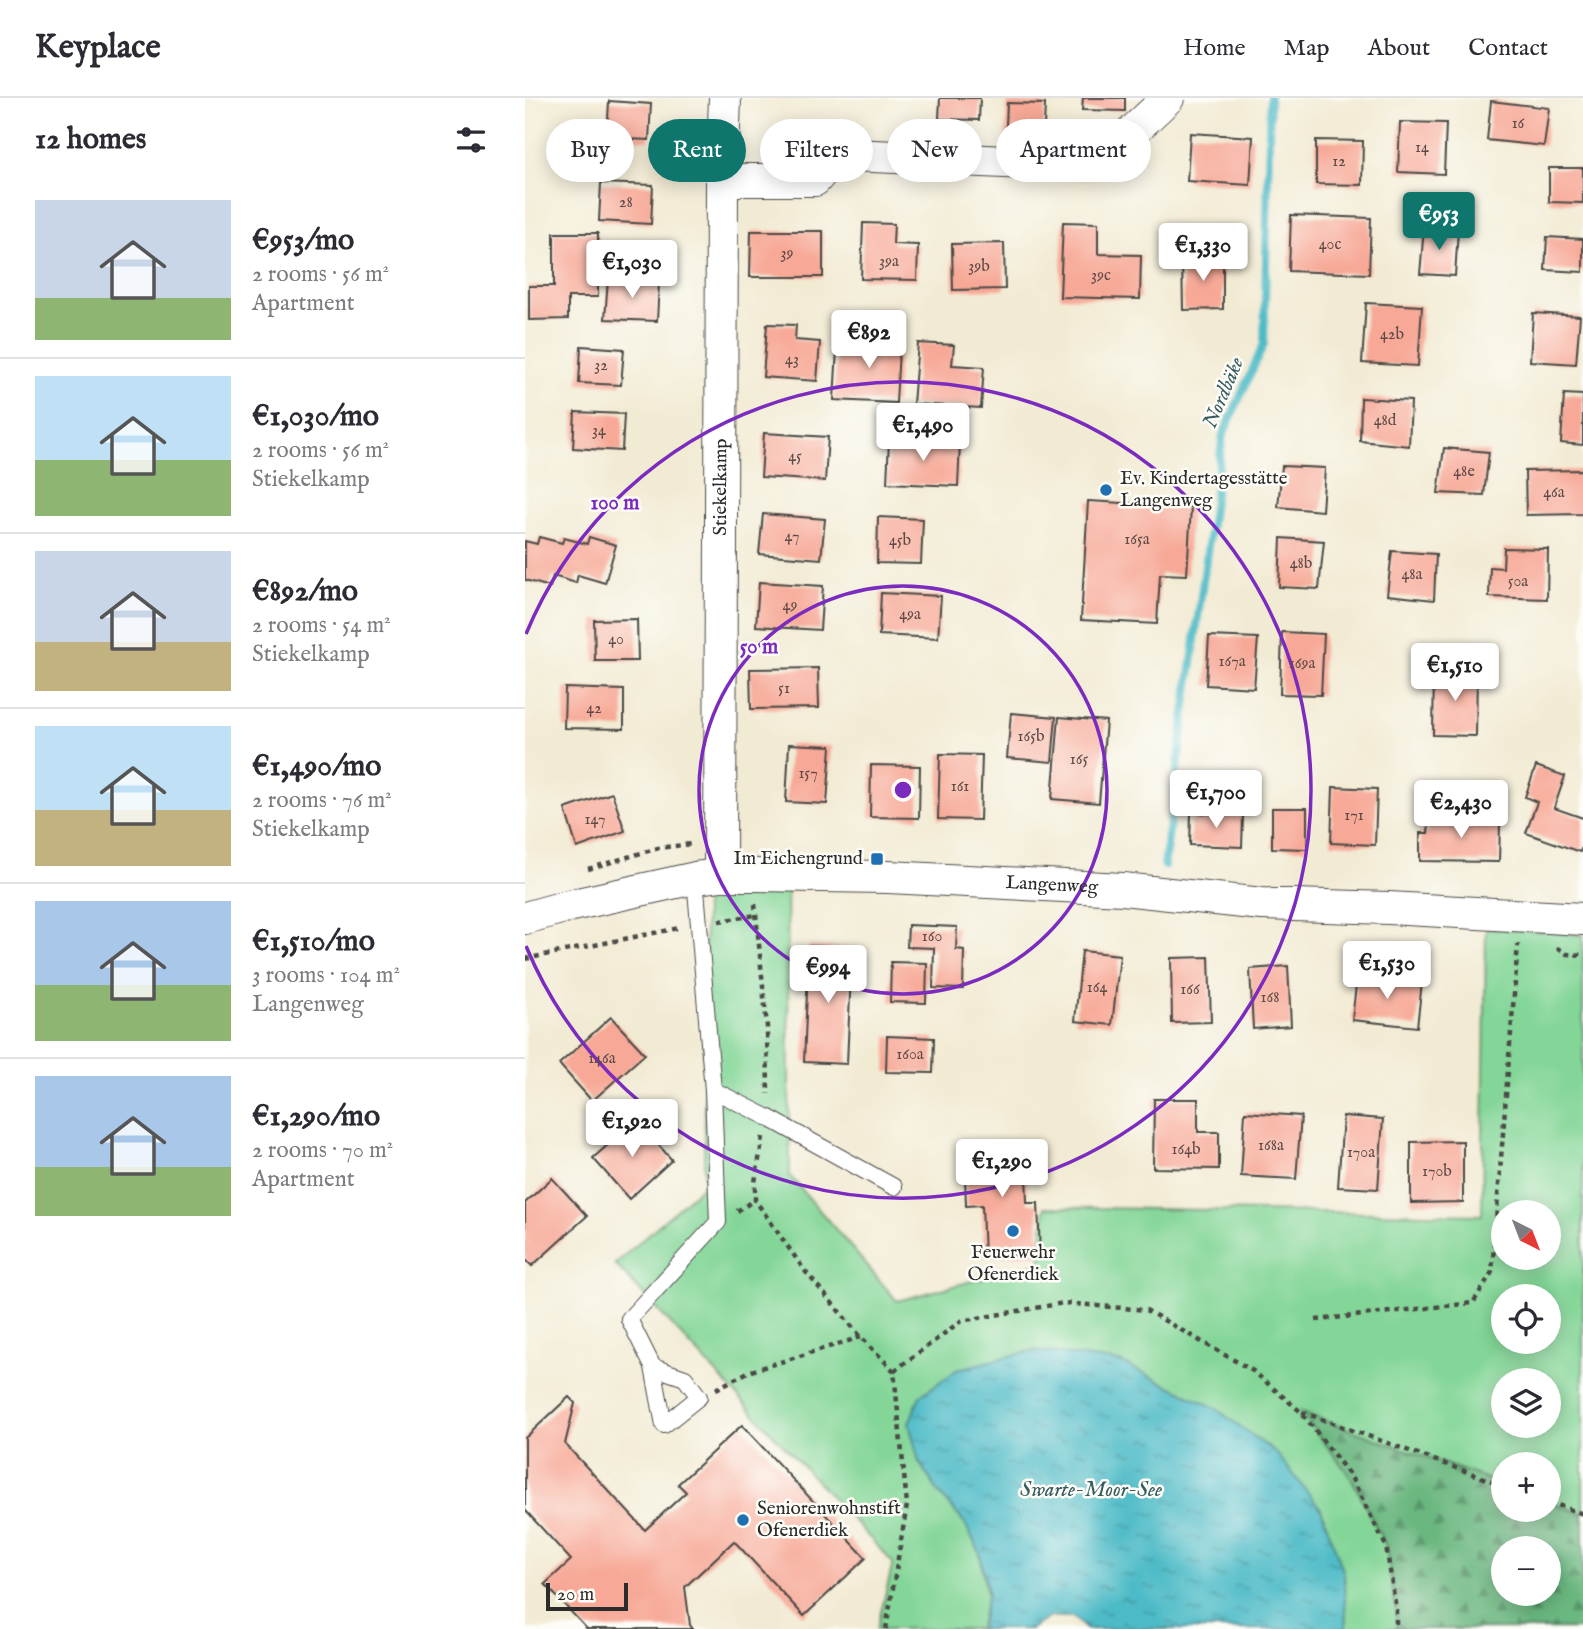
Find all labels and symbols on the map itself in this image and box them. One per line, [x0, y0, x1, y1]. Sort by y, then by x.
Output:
house number: 16 [1512, 114, 1525, 134]
house number: 14 [1415, 138, 1429, 158]
house number: 12 [1332, 152, 1346, 172]
pin: €953 [1398, 192, 1480, 252]
house number: 28 [619, 193, 633, 213]
pin: €1,330 [1146, 223, 1260, 283]
house number: 40c [1319, 235, 1341, 255]
pin: €1,030 [575, 240, 689, 300]
house number: 39 [781, 244, 793, 264]
house number: 39a [879, 252, 899, 272]
house number: 39b [968, 257, 990, 277]
house number: 39c [1091, 266, 1111, 286]
pin: €892 [828, 310, 910, 370]
house number: 42b [1380, 325, 1404, 345]
house number: 43 [785, 350, 799, 370]
water label: Nordbäke [1197, 353, 1251, 433]
house number: 32 [594, 356, 608, 376]
pin: €1,490 [866, 404, 980, 463]
house number: 48d [1374, 411, 1397, 431]
house number: 34 [592, 421, 606, 441]
street label: Stiekelkamp [709, 438, 733, 536]
house number: 45 [788, 447, 802, 467]
house number: 48e [1453, 462, 1475, 482]
place label: Ev. Kindertagesstätte Langenweg [1120, 467, 1288, 513]
marker: Ev. Kindertagesstätte Langenweg [1098, 482, 1114, 498]
house number: 46a [1543, 483, 1565, 503]
text: 100 m [590, 490, 640, 517]
house number: 47 [785, 527, 799, 547]
house number: 165a [1124, 530, 1150, 550]
house number: 45b [889, 531, 912, 551]
house number: 48b [1290, 554, 1313, 574]
house number: 48a [1401, 565, 1423, 585]
house number: 50a [1508, 572, 1528, 592]
house number: 49 [783, 596, 797, 616]
house number: 49a [899, 605, 921, 625]
house number: 40 [608, 630, 624, 650]
text: 50 m [740, 634, 779, 661]
pin: €1,510 [1398, 644, 1512, 703]
house number: 167a [1218, 652, 1246, 672]
house number: 169a [1289, 654, 1315, 674]
house number: 51 [778, 679, 790, 699]
house number: 42 [586, 699, 602, 719]
house number: 165b [1017, 727, 1045, 747]
house number: 165 [1070, 750, 1088, 770]
house number: 157 [798, 764, 818, 784]
pin: €1,700 [1159, 770, 1273, 830]
house number: 161 [951, 777, 969, 797]
centre of rings [891, 778, 915, 802]
pin: €2,430 [1404, 780, 1518, 840]
house number: 171 [1344, 806, 1364, 826]
house number: 147 [585, 810, 605, 830]
place label: Im Eichengrund [733, 847, 864, 871]
marker: Im Eichengrund [869, 851, 885, 867]
street label: Langenweg [1005, 871, 1099, 900]
house number: 160 [922, 927, 942, 947]
pin: €1,530 [1330, 942, 1444, 1001]
pin: €994 [787, 946, 869, 1005]
house number: 164 [1087, 978, 1107, 998]
house number: 166 [1180, 980, 1200, 1000]
house number: 168 [1261, 988, 1279, 1008]
house number: 160a [896, 1045, 924, 1065]
house number: 146a [588, 1049, 616, 1069]
pin: €1,920 [575, 1100, 689, 1159]
house number: 168a [1258, 1136, 1284, 1156]
pin: €1,290 [945, 1140, 1059, 1199]
house number: 164b [1171, 1140, 1201, 1160]
house number: 170a [1347, 1143, 1375, 1163]
house number: 170b [1422, 1162, 1452, 1182]
north arrow [1491, 1200, 1561, 1270]
marker: Feuerwehr Ofenerdiek [1005, 1223, 1021, 1239]
place label: Feuerwehr Ofenerdiek [967, 1241, 1059, 1287]
water label: Swarte-Moor-See [1020, 1477, 1162, 1504]
place label: Seniorenwohnstift Ofenerdiek [757, 1497, 901, 1543]
marker: Seniorenwohnstift Ofenerdiek [735, 1512, 751, 1528]
scale bar [546, 1580, 628, 1612]

